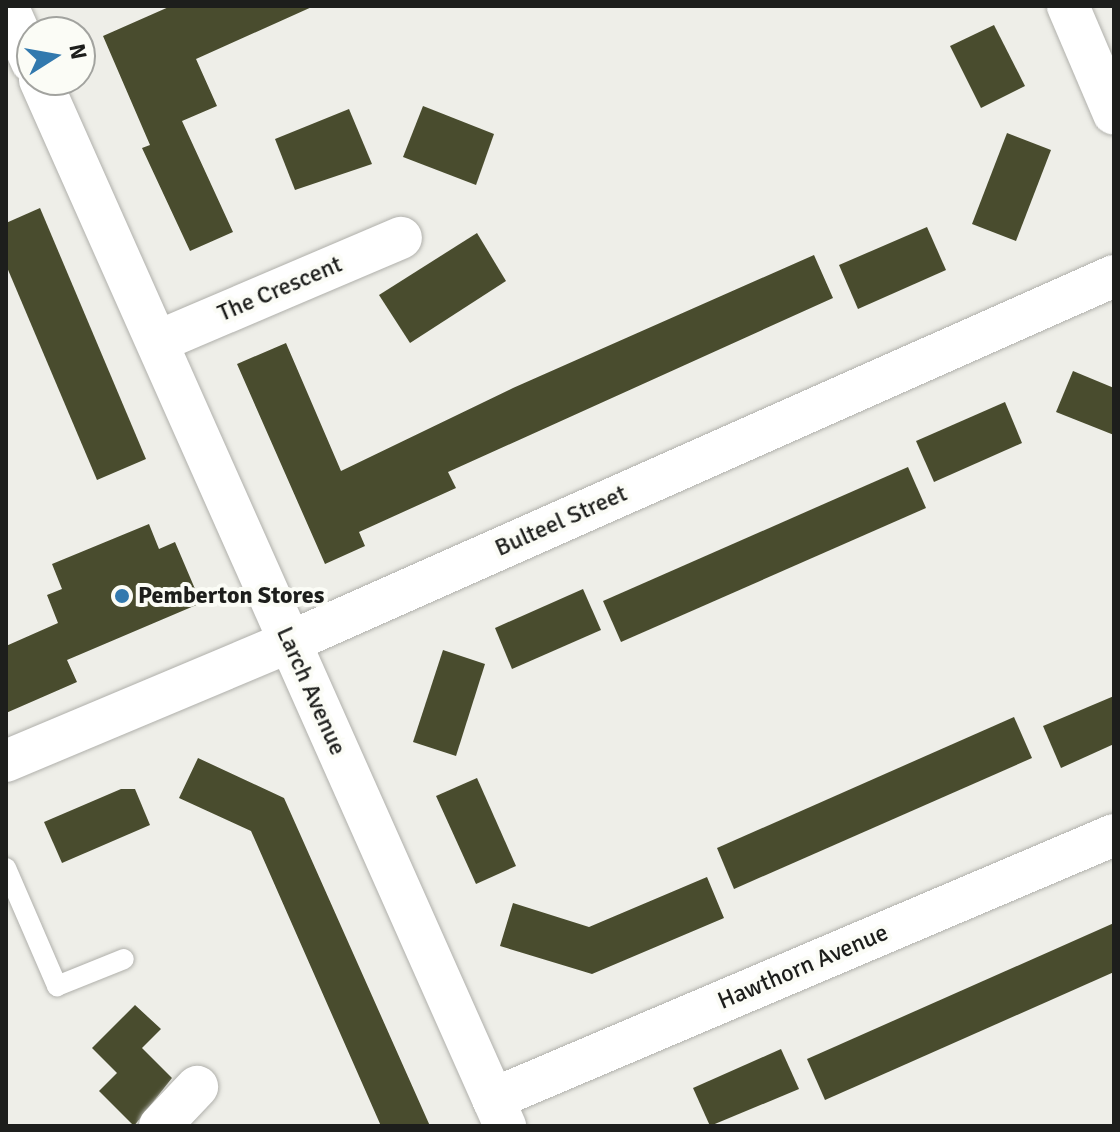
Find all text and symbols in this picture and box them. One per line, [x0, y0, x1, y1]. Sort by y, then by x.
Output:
north arrow [16, 16, 96, 96]
text: N [63, 42, 93, 62]
street label: The Crescent [213, 250, 347, 328]
street label: Bulteel Street [491, 479, 631, 563]
place label: Pemberton Stores [138, 582, 324, 610]
marker: Pemberton Stores [113, 587, 131, 605]
street label: Larch Avenue [270, 622, 352, 760]
street label: Hawthorn Avenue [714, 918, 892, 1016]

